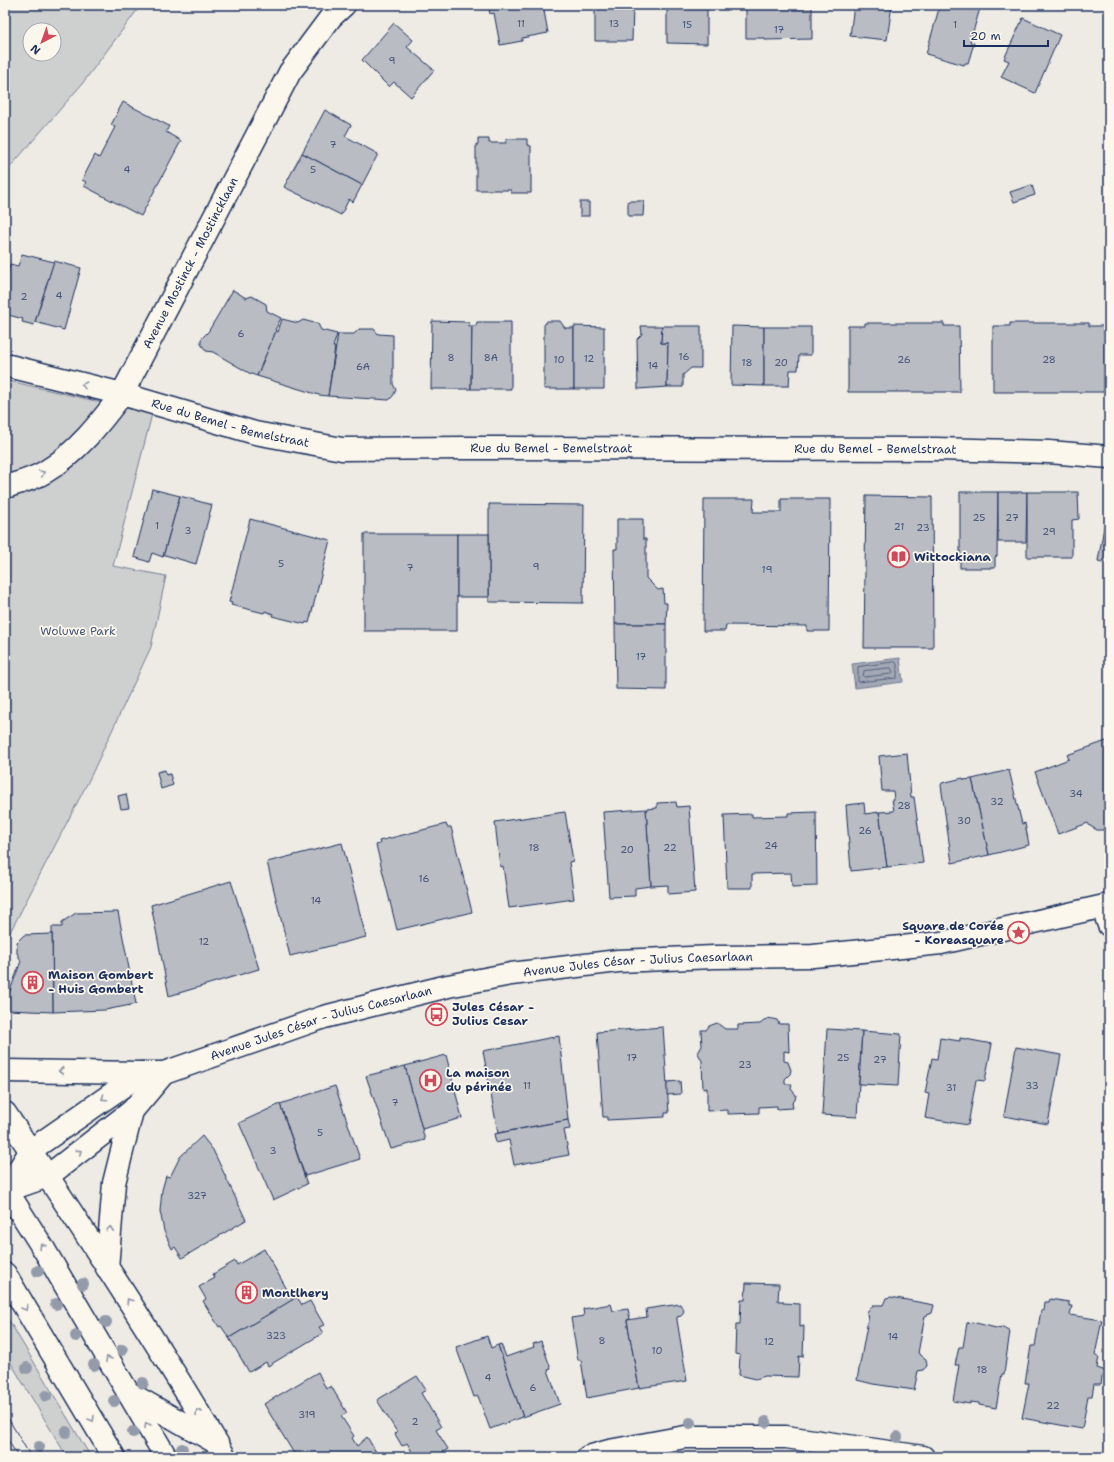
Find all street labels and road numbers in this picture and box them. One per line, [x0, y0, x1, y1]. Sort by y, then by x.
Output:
street label: Avenue Mostinck - Mostincklaan [139, 174, 242, 351]
street label: Rue du Bemel - Bemelstraat [150, 395, 311, 451]
street label: Rue du Bemel - Bemelstraat [470, 440, 633, 456]
street label: Rue du Bemel - Bemelstraat [794, 441, 957, 458]
street label: Avenue Jules César - Julius Caesarlaan [522, 949, 753, 980]
street label: Avenue Jules César - Julius Caesarlaan [208, 982, 433, 1064]

